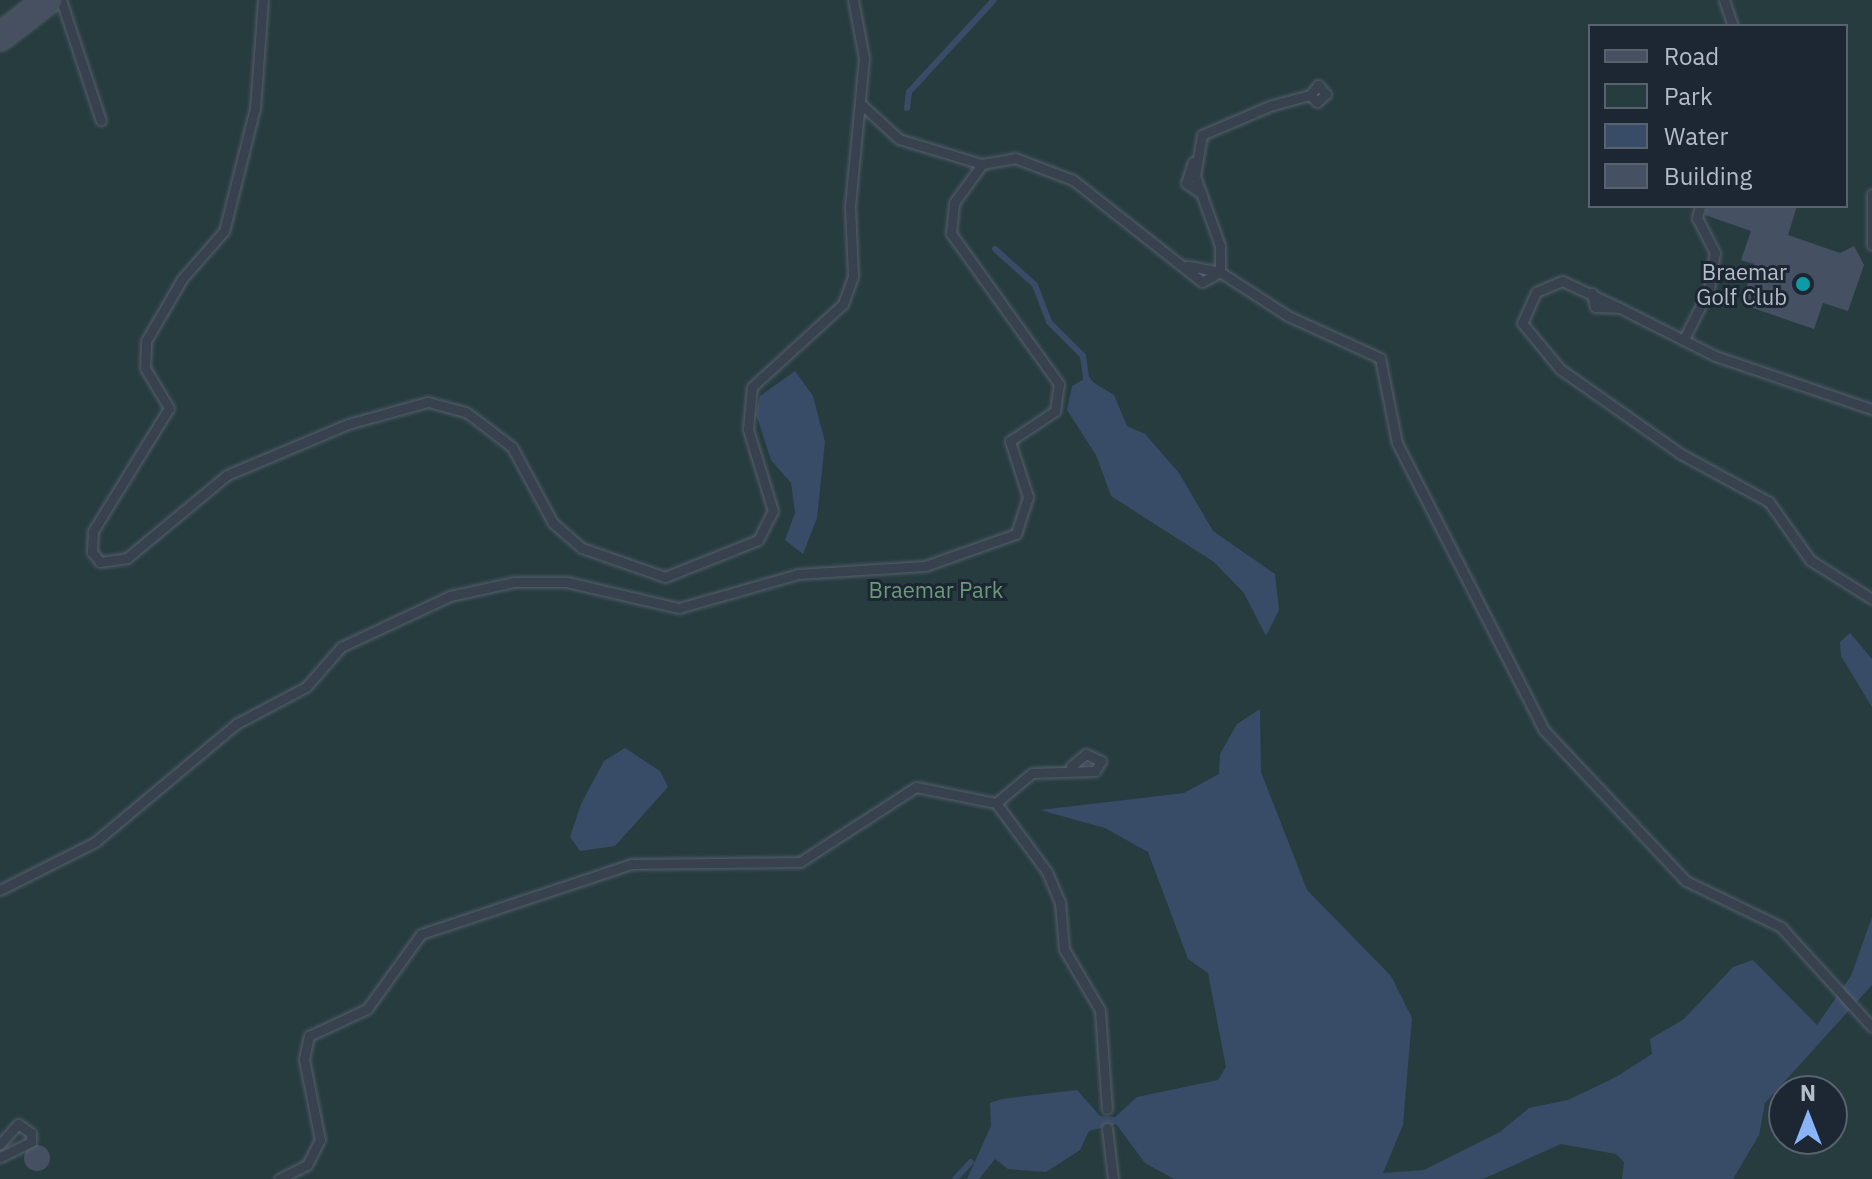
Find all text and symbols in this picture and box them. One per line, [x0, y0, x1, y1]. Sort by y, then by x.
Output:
legend [1588, 24, 1848, 208]
text: Road [1664, 40, 1719, 72]
text: Park [1664, 80, 1713, 112]
text: Water [1664, 120, 1728, 152]
text: Building [1664, 160, 1752, 192]
place label: Braemar Golf Club [1696, 258, 1787, 310]
marker: Braemar Golf Club [1794, 275, 1812, 293]
park label: Braemar Park [869, 577, 1003, 603]
north arrow [1768, 1075, 1848, 1155]
text: N [1800, 1078, 1816, 1107]

